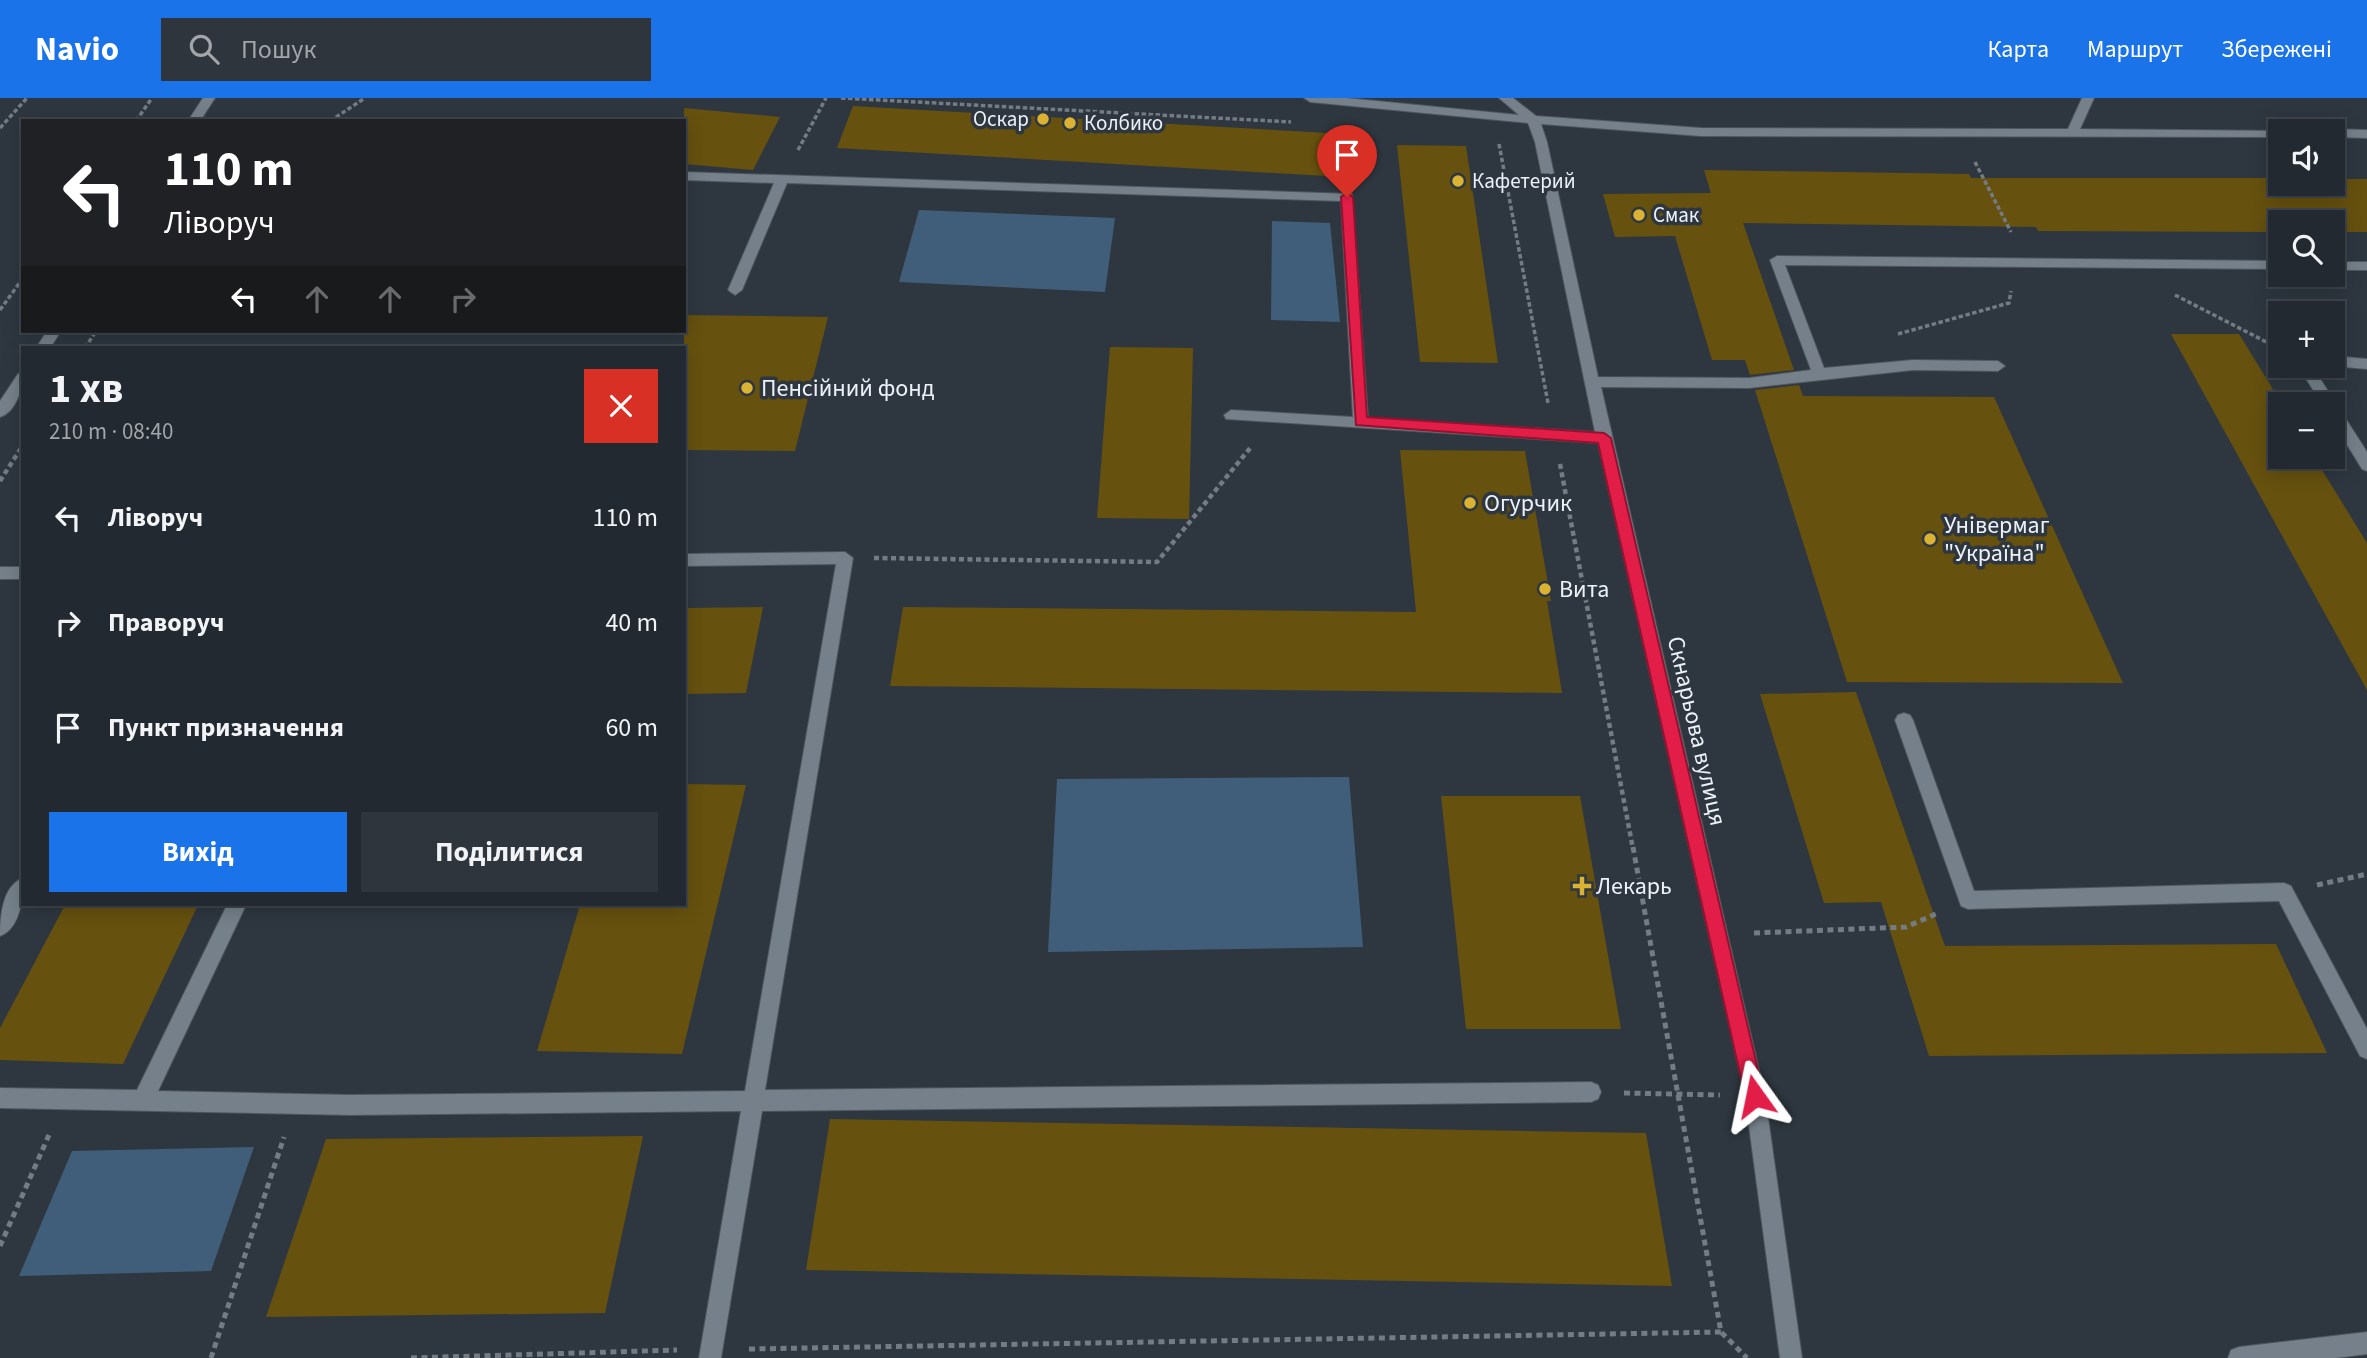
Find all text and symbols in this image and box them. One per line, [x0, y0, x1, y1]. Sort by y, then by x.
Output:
search box [161, 18, 651, 81]
text: Navio [35, 26, 119, 73]
icon: search [185, 30, 223, 68]
text: Пошук [241, 31, 316, 68]
text: Карта [1987, 32, 2049, 67]
text: Маршрут [2087, 32, 2183, 67]
text: Збережені [2221, 32, 2332, 67]
place label: Оскар [973, 104, 1029, 134]
place label: Колбико [1084, 108, 1163, 138]
marker: Оскар [1035, 111, 1051, 127]
marker: Колбико [1062, 115, 1078, 131]
map controls [2268, 119, 2345, 469]
button: sound [2268, 119, 2345, 196]
pin [1317, 125, 1377, 197]
text: 110 m [164, 135, 293, 205]
icon: arrive [1328, 136, 1366, 174]
icon: left [49, 147, 140, 238]
place label: Кафетерий [1472, 166, 1576, 196]
marker: Кафетерий [1450, 173, 1466, 189]
text: Ліворуч [164, 200, 275, 246]
place label: Смак [1653, 200, 1700, 230]
marker: Смак [1631, 207, 1647, 223]
button: search [2268, 210, 2345, 287]
icon: left [225, 280, 263, 318]
icon: ahead [298, 280, 336, 318]
icon: ahead [371, 280, 409, 318]
icon: right [444, 280, 482, 318]
button: + [2268, 301, 2345, 378]
text: 1 хв [49, 359, 123, 419]
button: close [584, 369, 658, 443]
place label: Пенсійний фонд [761, 371, 935, 406]
marker: Пенсійний фонд [739, 380, 755, 396]
button: − [2268, 392, 2345, 469]
text: 210 m · 08:40 [49, 415, 173, 448]
place label: Огурчик [1484, 486, 1572, 521]
marker: Огурчик [1462, 495, 1478, 511]
icon: left [49, 499, 87, 537]
text: Ліворуч [108, 499, 203, 536]
text: 110 m [592, 499, 658, 536]
place label: Універмаг "Україна" [1944, 508, 2050, 571]
marker: Універмаг "Україна" [1922, 531, 1938, 547]
place label: Вита [1559, 572, 1609, 607]
marker: Вита [1537, 581, 1553, 597]
icon: right [49, 604, 87, 642]
text: Праворуч [108, 604, 224, 641]
text: 40 m [605, 604, 658, 641]
street label: Скнарьова вулиця [1658, 633, 1735, 829]
icon: arrive [49, 709, 87, 747]
text: Пункт призначення [108, 709, 344, 746]
text: 60 m [605, 709, 658, 746]
button: Вихід [49, 812, 347, 892]
button: Поділитися [361, 812, 658, 892]
place label: Лекарь [1596, 869, 1672, 904]
marker: Лекарь [1574, 878, 1590, 894]
position arrow [1718, 1059, 1792, 1133]

